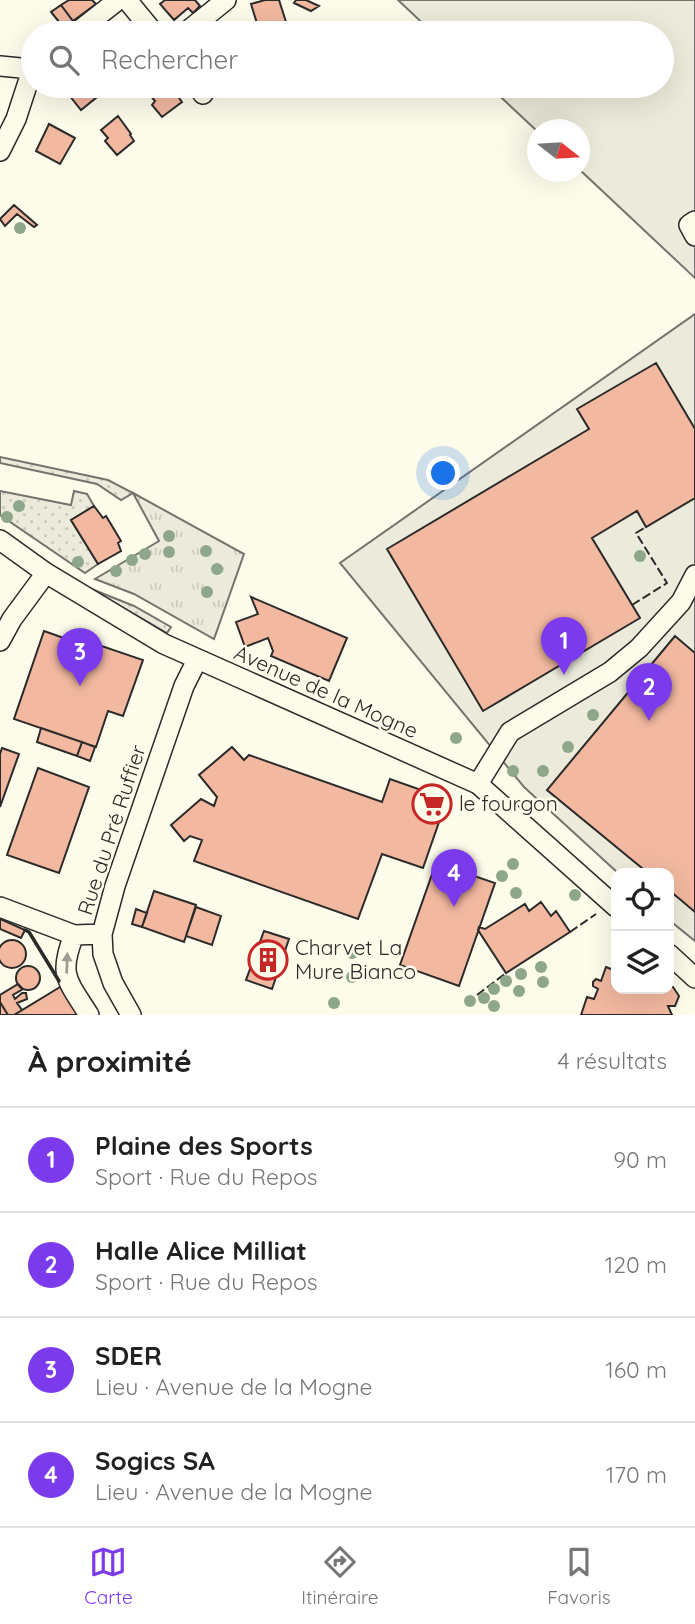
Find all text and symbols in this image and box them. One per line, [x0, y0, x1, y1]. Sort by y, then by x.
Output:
search box [21, 21, 674, 98]
icon: search [45, 41, 83, 79]
text: Rechercher [101, 43, 238, 76]
north arrow [527, 119, 590, 182]
your location [426, 456, 460, 490]
pin: 1 [541, 617, 587, 675]
pin: 3 [57, 628, 103, 686]
street label: Avenue de la Mogne [231, 639, 422, 743]
pin: 2 [626, 663, 672, 721]
street label: Rue du Pré Ruffier [71, 741, 151, 918]
supermarket icon: le fourgon [411, 783, 453, 825]
place label: le fourgon [459, 790, 558, 816]
pin: 4 [431, 849, 477, 907]
map controls [611, 868, 674, 994]
button: locate [611, 868, 674, 931]
button: layers [611, 931, 674, 994]
place label: Charvet La Mure Bianco [295, 934, 416, 984]
building icon: Charvet La Mure Bianco [247, 939, 289, 981]
one-way arrow [61, 952, 73, 974]
text: À proximité [28, 1042, 192, 1080]
text: 4 résultats [557, 1046, 667, 1075]
text: Plaine des Sports [95, 1129, 313, 1162]
text: 1 [47, 1145, 55, 1174]
text: 90 m [613, 1145, 667, 1174]
text: Sport · Rue du Repos [95, 1162, 318, 1191]
text: Halle Alice Milliat [95, 1234, 307, 1267]
text: 2 [44, 1250, 58, 1279]
text: 120 m [605, 1250, 667, 1279]
text: Sport · Rue du Repos [95, 1267, 318, 1296]
text: SDER [95, 1339, 162, 1372]
text: 3 [45, 1355, 57, 1384]
text: 160 m [605, 1355, 667, 1384]
text: Lieu · Avenue de la Mogne [95, 1372, 373, 1401]
text: Sogics SA [95, 1444, 215, 1477]
text: 4 [44, 1460, 58, 1489]
text: 170 m [606, 1460, 667, 1489]
text: Lieu · Avenue de la Mogne [95, 1477, 373, 1506]
tab: Carte [84, 1543, 133, 1609]
tab: Itinéraire [301, 1543, 379, 1609]
tab: Favoris [547, 1543, 611, 1609]

